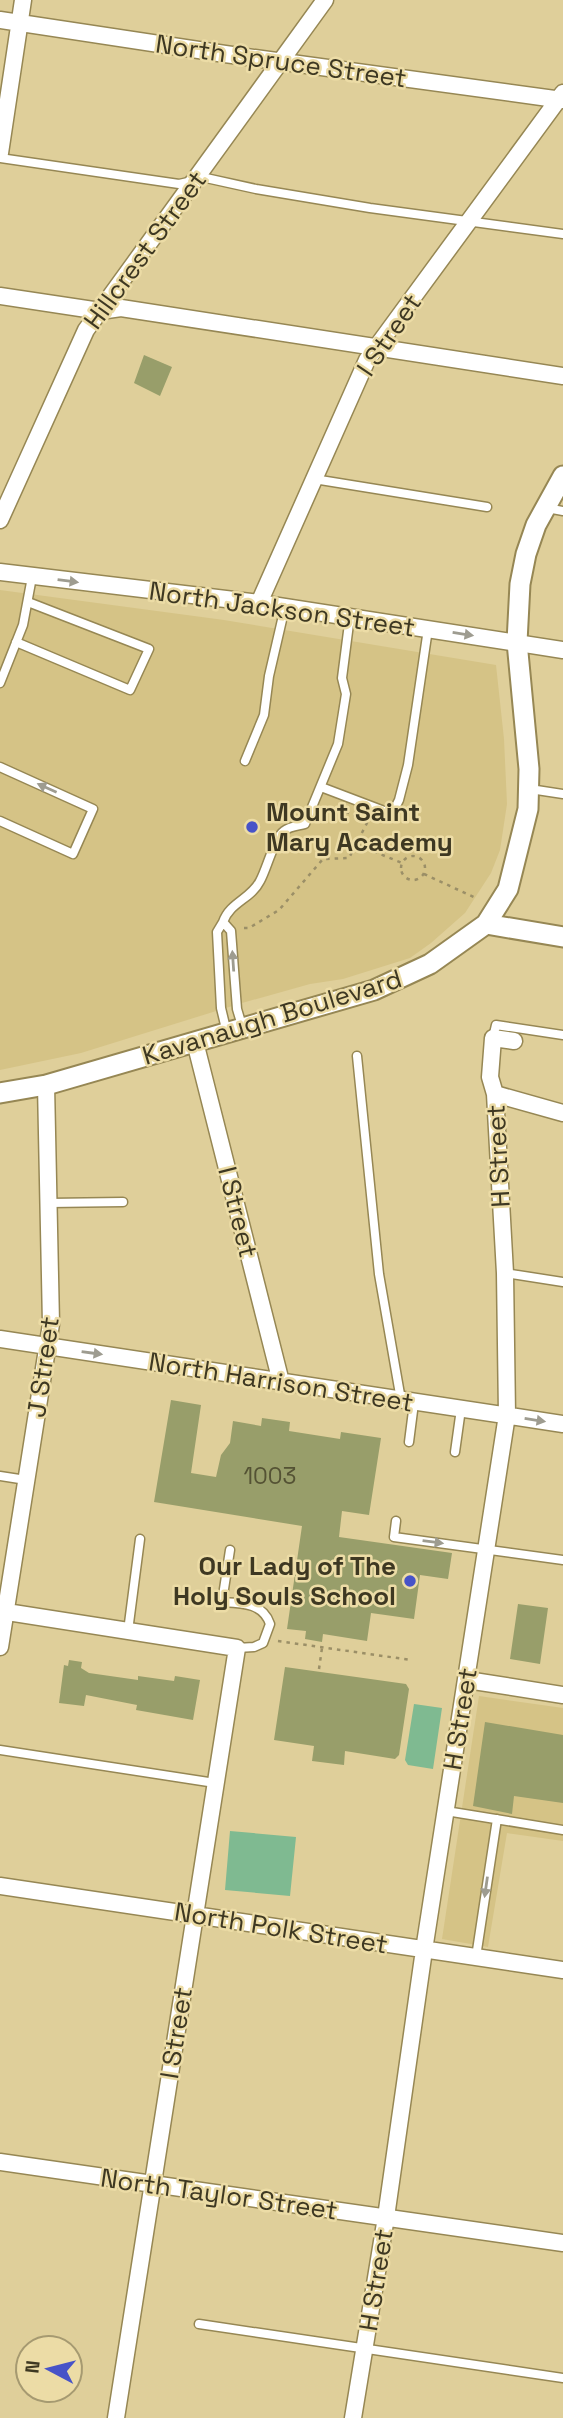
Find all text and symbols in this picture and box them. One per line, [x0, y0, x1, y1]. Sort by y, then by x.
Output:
street label: North Spruce Street [153, 27, 409, 95]
street label: Hillcrest Street [76, 164, 214, 336]
street label: I Street [349, 287, 429, 383]
street label: North Jackson Street [147, 574, 417, 644]
one-way arrow [57, 576, 79, 587]
one-way arrow [452, 629, 474, 640]
one-way arrow [37, 782, 57, 794]
place label: Mount Saint Mary Academy [266, 795, 453, 859]
marker: Mount Saint Mary Academy [244, 819, 260, 835]
one-way arrow [227, 950, 238, 972]
street label: Kavanaugh Boulevard [138, 961, 406, 1073]
street label: H Street [478, 1104, 518, 1208]
street label: I Street [210, 1163, 266, 1261]
street label: J Street [19, 1314, 67, 1420]
street label: North Harrison Street [146, 1344, 416, 1420]
one-way arrow [81, 1348, 103, 1359]
one-way arrow [524, 1415, 546, 1426]
house number: 1003 [244, 1461, 297, 1491]
one-way arrow [422, 1536, 444, 1547]
place label: Our Lady of The Holy Souls School [173, 1549, 396, 1613]
marker: Our Lady of The Holy Souls School [402, 1573, 418, 1589]
street label: H Street [435, 1665, 485, 1773]
one-way arrow [481, 1876, 492, 1898]
street label: North Polk Street [172, 1894, 390, 1962]
street label: I Street [152, 1985, 200, 2081]
street label: North Taylor Street [98, 2161, 340, 2227]
street label: H Street [351, 2226, 401, 2334]
north arrow [14, 2334, 84, 2404]
text: N [19, 2359, 46, 2375]

